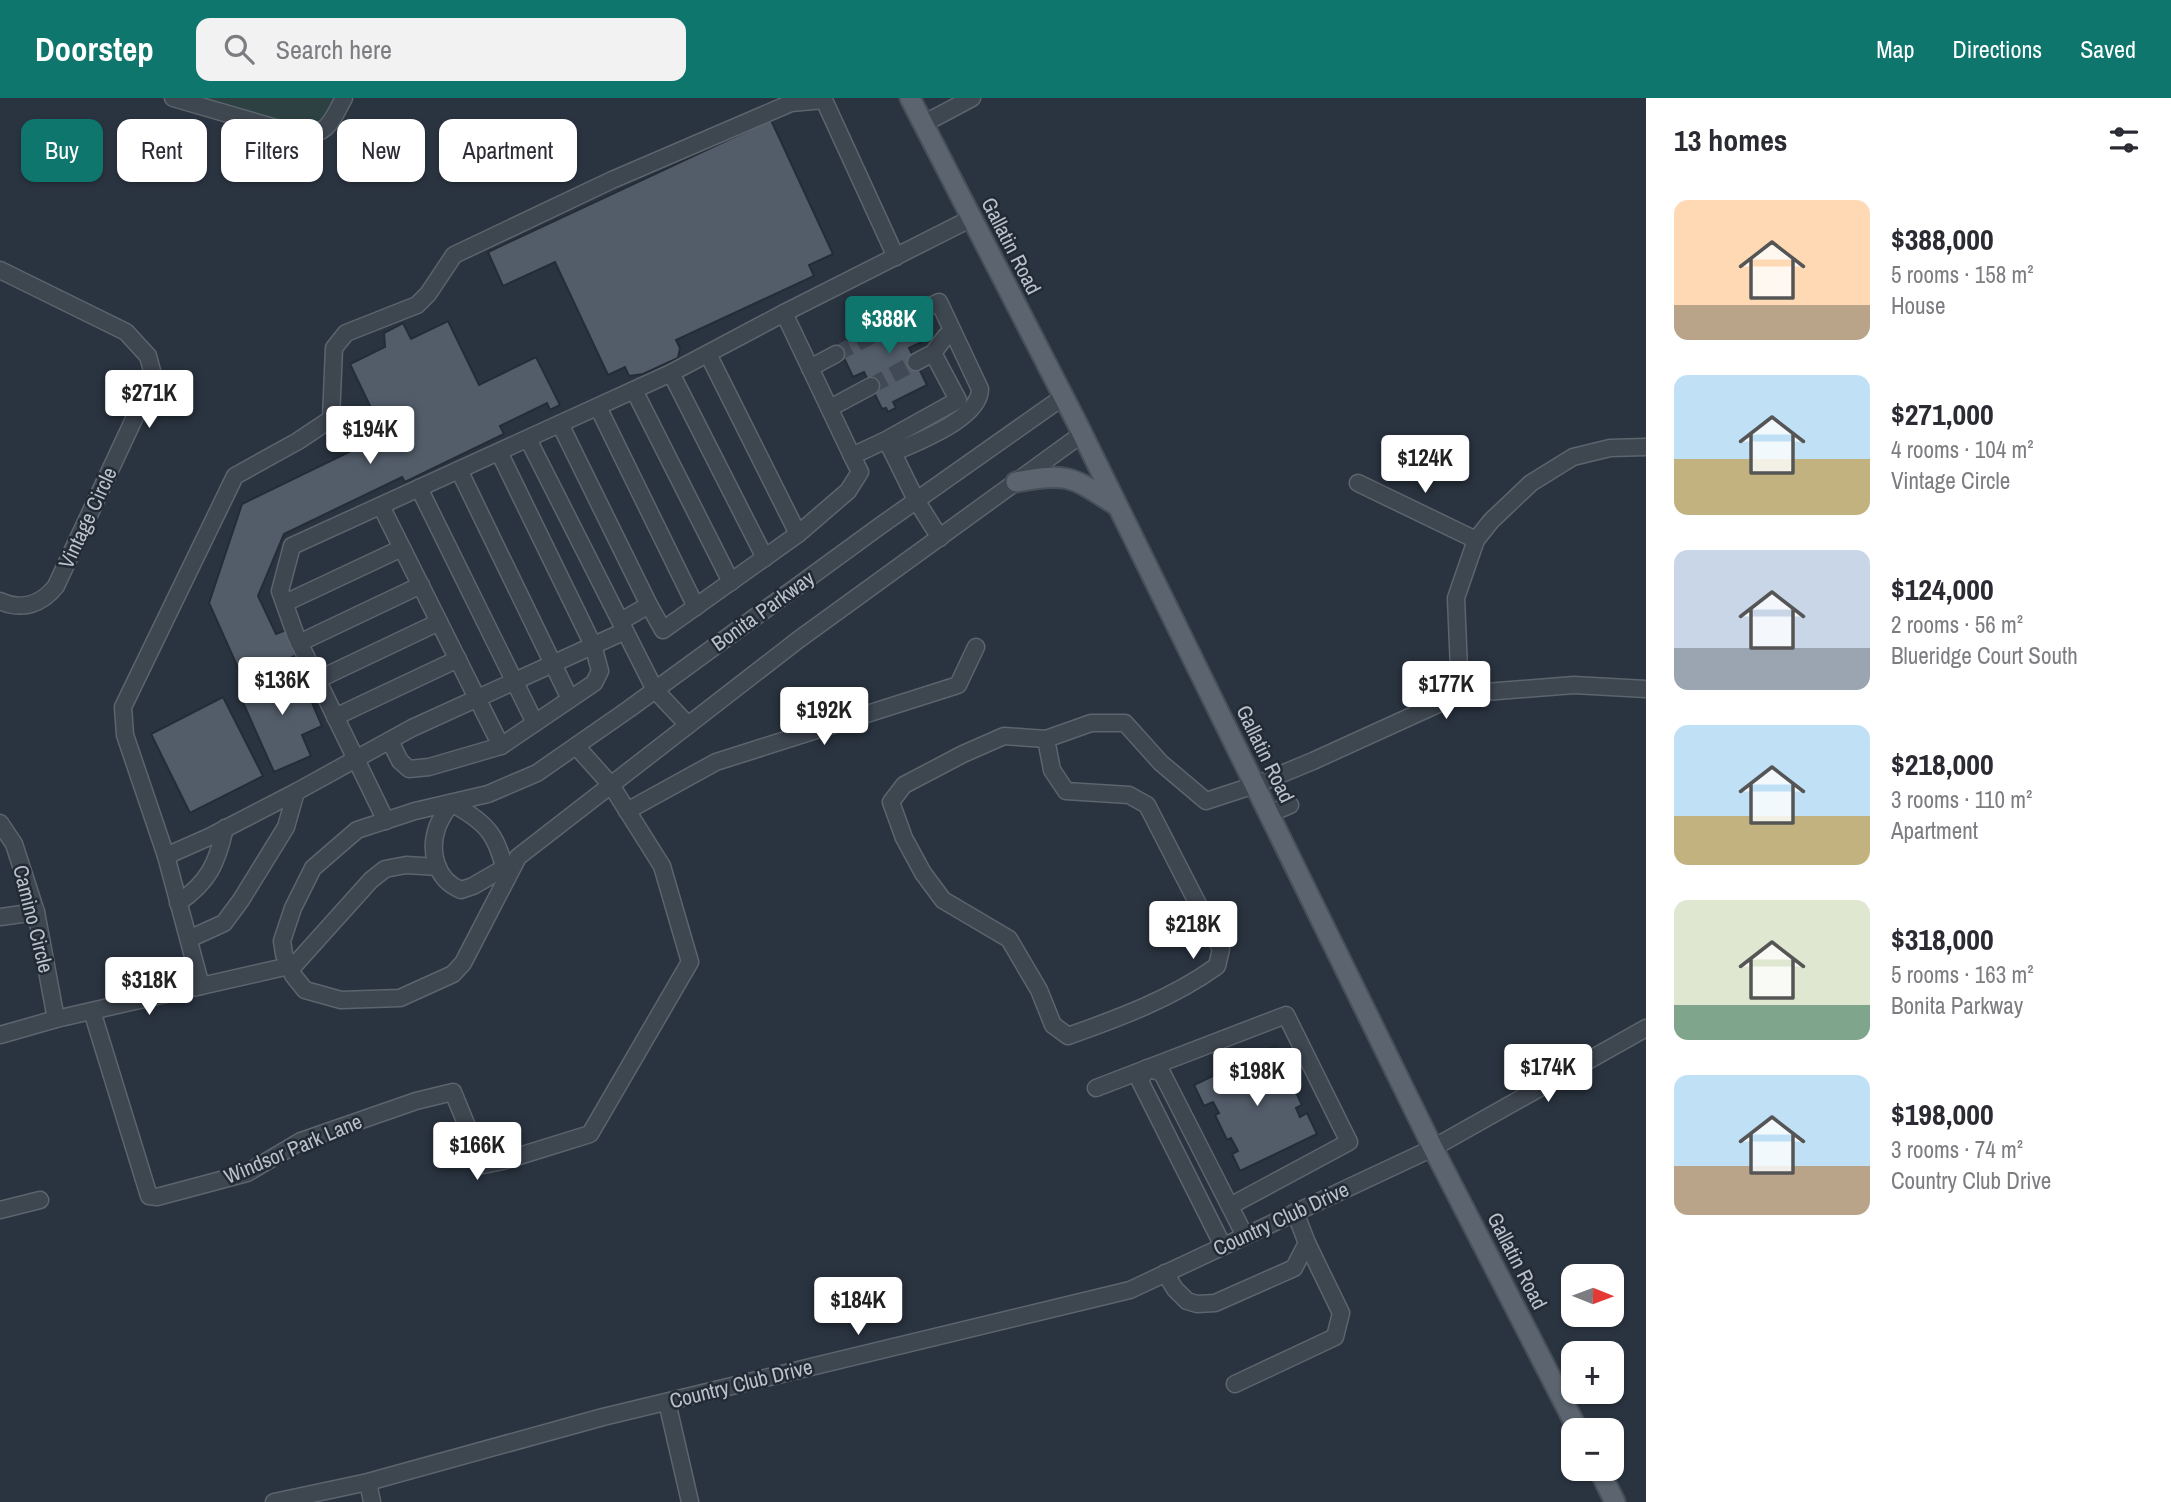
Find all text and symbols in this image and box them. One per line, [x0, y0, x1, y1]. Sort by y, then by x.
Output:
search box [196, 18, 686, 81]
text: Doorstep [35, 27, 154, 71]
icon: search [220, 30, 258, 68]
text: Search here [276, 32, 392, 67]
text: Map [1876, 33, 1914, 65]
text: Directions [1952, 33, 2042, 65]
text: Saved [2080, 33, 2136, 65]
chip: Buy [21, 119, 103, 182]
chip: Rent [117, 119, 207, 182]
chip: Filters [221, 119, 323, 182]
chip: New [337, 119, 425, 182]
chip: Apartment [439, 119, 577, 182]
text: 13 homes [1674, 120, 1788, 160]
icon: filters [2105, 121, 2143, 159]
street label: Gallatin Road [975, 192, 1048, 299]
text: $388,000 [1891, 219, 1994, 259]
icon: home [1730, 228, 1814, 312]
text: 5 rooms · 158 m² [1891, 259, 2034, 290]
text: House [1891, 290, 1946, 321]
pin: $388K [840, 296, 938, 356]
text: $388K [861, 303, 917, 334]
pin: $271K [100, 370, 198, 430]
text: $271K [121, 377, 177, 408]
text: $271,000 [1891, 394, 1994, 434]
icon: home [1730, 403, 1814, 487]
pin: $194K [321, 406, 419, 466]
text: $194K [342, 413, 398, 444]
text: 4 rooms · 104 m² [1891, 434, 2034, 465]
pin: $124K [1376, 436, 1474, 495]
text: $124K [1397, 442, 1453, 473]
street label: Vintage Circle [51, 462, 124, 573]
text: Vintage Circle [1891, 465, 2010, 496]
street label: Bonita Parkway [705, 563, 820, 658]
text: $124,000 [1891, 569, 1994, 609]
icon: home [1730, 578, 1814, 662]
text: 2 rooms · 56 m² [1891, 609, 2023, 640]
text: Blueridge Court South [1891, 640, 2078, 671]
pin: $136K [233, 658, 331, 717]
pin: $177K [1397, 662, 1495, 721]
text: $136K [254, 664, 310, 695]
text: $177K [1418, 668, 1474, 699]
pin: $192K [775, 688, 873, 747]
text: $192K [796, 694, 852, 725]
street label: Gallatin Road [1229, 700, 1302, 807]
text: $218,000 [1891, 744, 1994, 784]
icon: home [1730, 753, 1814, 837]
text: 3 rooms · 110 m² [1891, 784, 2032, 815]
text: Apartment [1891, 815, 1978, 846]
street label: Camino Circle [6, 862, 61, 976]
pin: $218K [1144, 902, 1242, 961]
text: $218K [1165, 908, 1221, 939]
text: $318,000 [1891, 919, 1994, 959]
icon: home [1730, 928, 1814, 1012]
pin: $318K [100, 958, 198, 1017]
text: 5 rooms · 163 m² [1891, 959, 2034, 990]
text: $318K [121, 964, 177, 995]
text: Bonita Parkway [1891, 990, 2023, 1021]
pin: $174K [1499, 1044, 1597, 1104]
pin: $198K [1208, 1048, 1306, 1108]
text: $174K [1520, 1051, 1576, 1082]
text: $198K [1229, 1055, 1285, 1086]
text: $198,000 [1891, 1094, 1994, 1134]
icon: home [1730, 1103, 1814, 1187]
street label: Windsor Park Lane [219, 1106, 366, 1191]
pin: $166K [428, 1122, 526, 1182]
text: $166K [449, 1129, 505, 1160]
text: 3 rooms · 74 m² [1891, 1134, 2023, 1165]
text: Country Club Drive [1891, 1165, 2051, 1196]
street label: Country Club Drive [1208, 1174, 1353, 1263]
street label: Gallatin Road [1481, 1207, 1554, 1314]
north arrow [1561, 1264, 1624, 1326]
map controls [1561, 1264, 1624, 1481]
pin: $184K [809, 1278, 907, 1337]
text: $184K [830, 1284, 886, 1315]
button: + [1561, 1341, 1624, 1404]
street label: Country Club Drive [666, 1352, 815, 1415]
button: − [1561, 1418, 1624, 1481]

